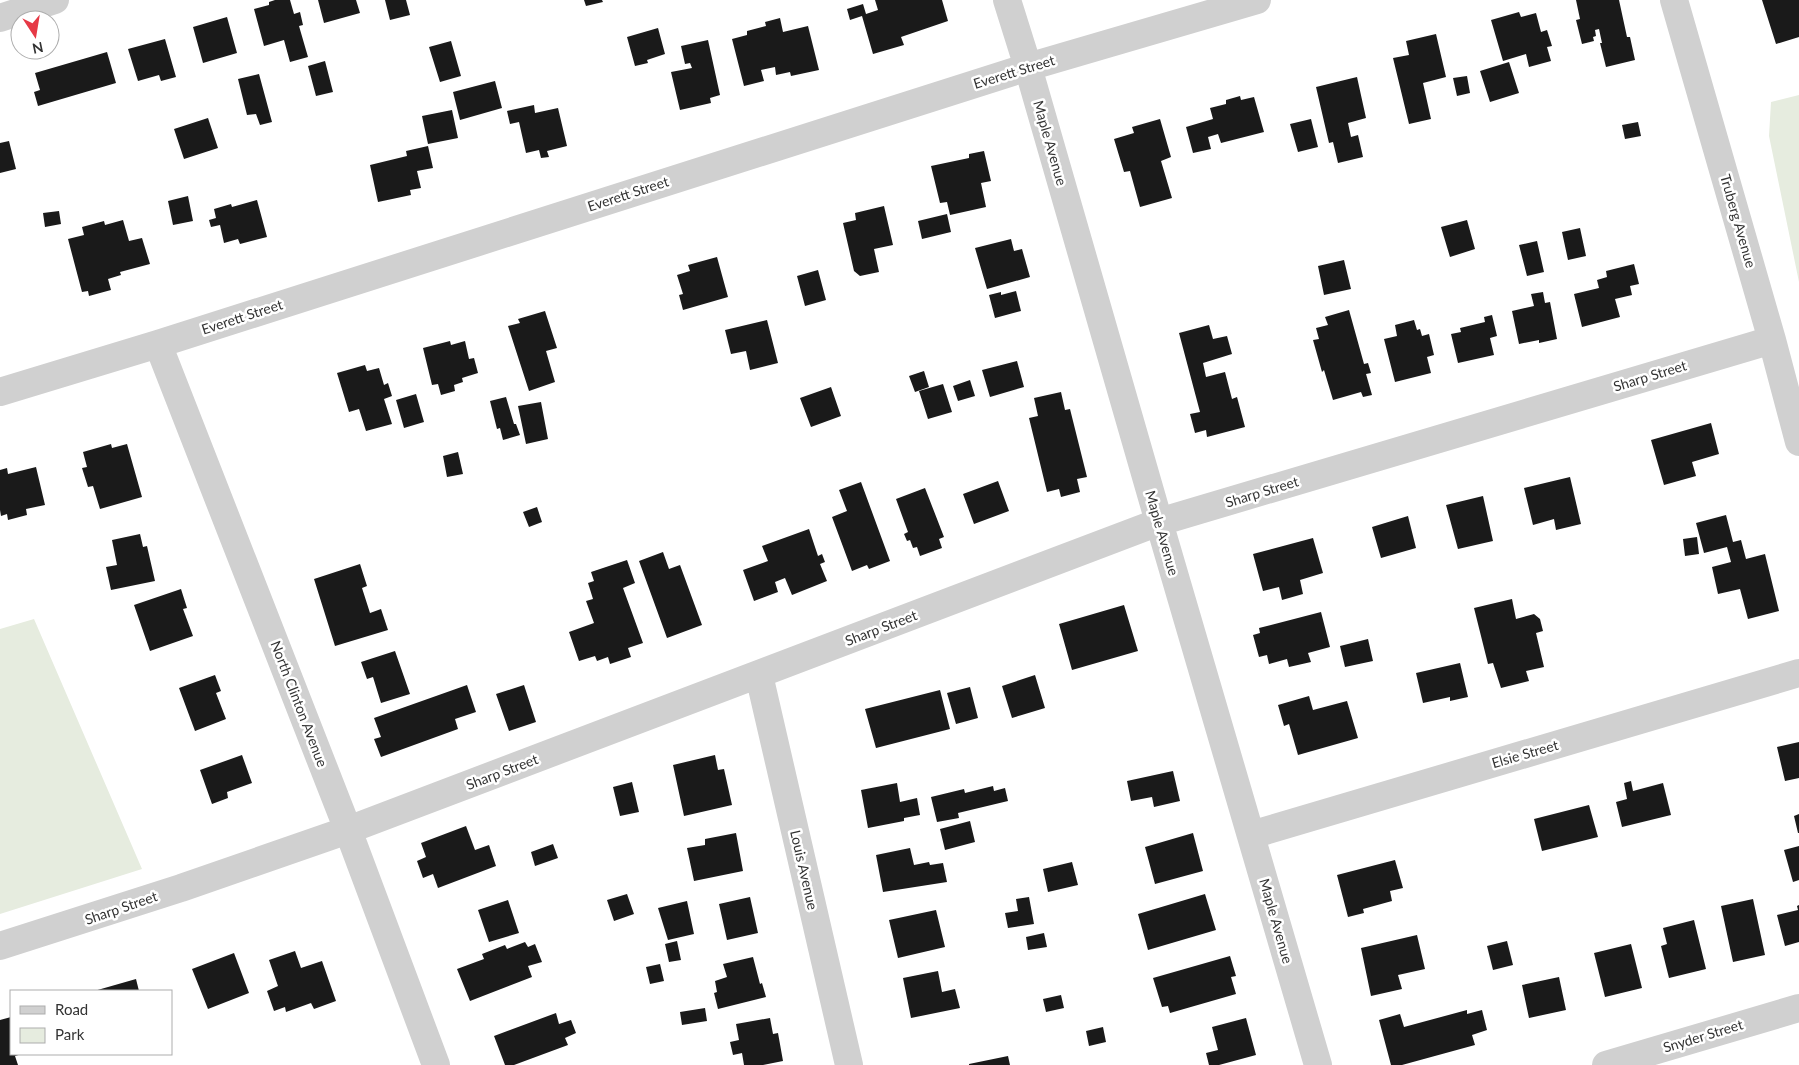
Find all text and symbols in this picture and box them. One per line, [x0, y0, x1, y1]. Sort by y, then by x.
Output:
north arrow [10, 10, 60, 60]
text: N [31, 39, 45, 58]
street label: Everett Street [971, 51, 1057, 92]
street label: Maple Avenue [1030, 98, 1071, 187]
street label: Everett Street [585, 172, 671, 215]
street label: Truberg Avenue [1717, 172, 1760, 270]
street label: Everett Street [199, 295, 285, 338]
street label: Sharp Street [1611, 356, 1689, 395]
street label: Sharp Street [1223, 472, 1301, 511]
street label: Maple Avenue [1142, 488, 1183, 577]
street label: Sharp Street [842, 606, 919, 649]
street label: North Clinton Avenue [268, 638, 331, 769]
street label: Elsie Street [1490, 736, 1560, 771]
street label: Sharp Street [463, 750, 540, 793]
street label: Louis Avenue [787, 828, 822, 911]
street label: Maple Avenue [1256, 876, 1297, 965]
street label: Sharp Street [82, 887, 159, 928]
legend [10, 990, 172, 1055]
text: Road [55, 1000, 88, 1018]
street label: Snyder Street [1661, 1015, 1745, 1056]
text: Park [55, 1025, 85, 1043]

